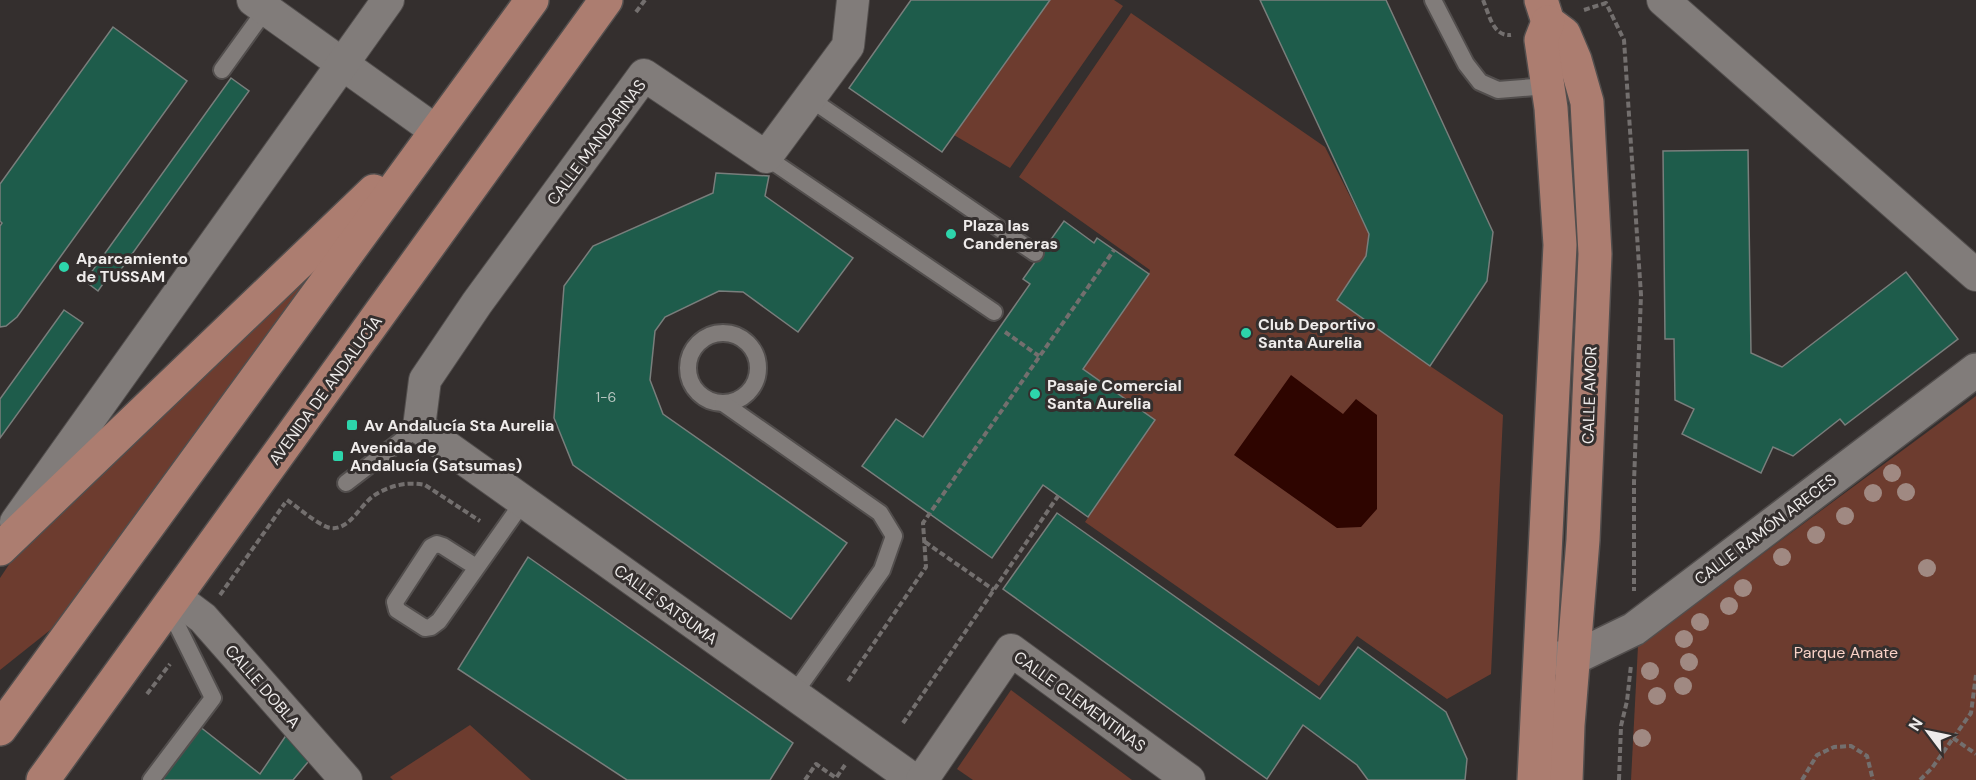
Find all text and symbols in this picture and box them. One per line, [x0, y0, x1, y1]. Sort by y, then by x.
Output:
street label: CALLE MANDARINAS [542, 75, 651, 209]
place label: Plaza las Candeneras [963, 215, 1058, 254]
marker: Plaza las Candeneras [944, 227, 958, 241]
place label: Aparcamiento de TUSSAM [76, 248, 188, 287]
marker: Aparcamiento de TUSSAM [57, 260, 71, 274]
street label: AVENIDA DE ANDALUCÍA [264, 311, 387, 469]
place label: Club Deportivo Santa Aurelia [1258, 314, 1376, 353]
marker: Club Deportivo Santa Aurelia [1239, 326, 1253, 340]
street label: CALLE AMOR [1577, 346, 1602, 444]
place label: Pasaje Comercial Santa Aurelia [1047, 375, 1182, 414]
marker: Pasaje Comercial Santa Aurelia [1028, 387, 1042, 401]
house number: 1-6 [596, 388, 616, 406]
place label: Av Andalucía Sta Aurelia [364, 415, 554, 436]
marker: Av Andalucía Sta Aurelia [345, 418, 359, 432]
place label: Avenida de Andalucía (Satsumas) [350, 437, 522, 476]
marker: Avenida de Andalucía (Satsumas) [331, 449, 345, 463]
street label: CALLE RAMÓN ARECES [1690, 469, 1840, 590]
street label: CALLE SATSUMA [610, 560, 722, 649]
street label: CALLE DOBLA [221, 640, 305, 733]
park label: Parque Amate [1794, 642, 1898, 663]
street label: CALLE CLEMENTINAS [1010, 646, 1150, 756]
north arrow [1898, 702, 1958, 762]
text: N [1904, 714, 1928, 735]

